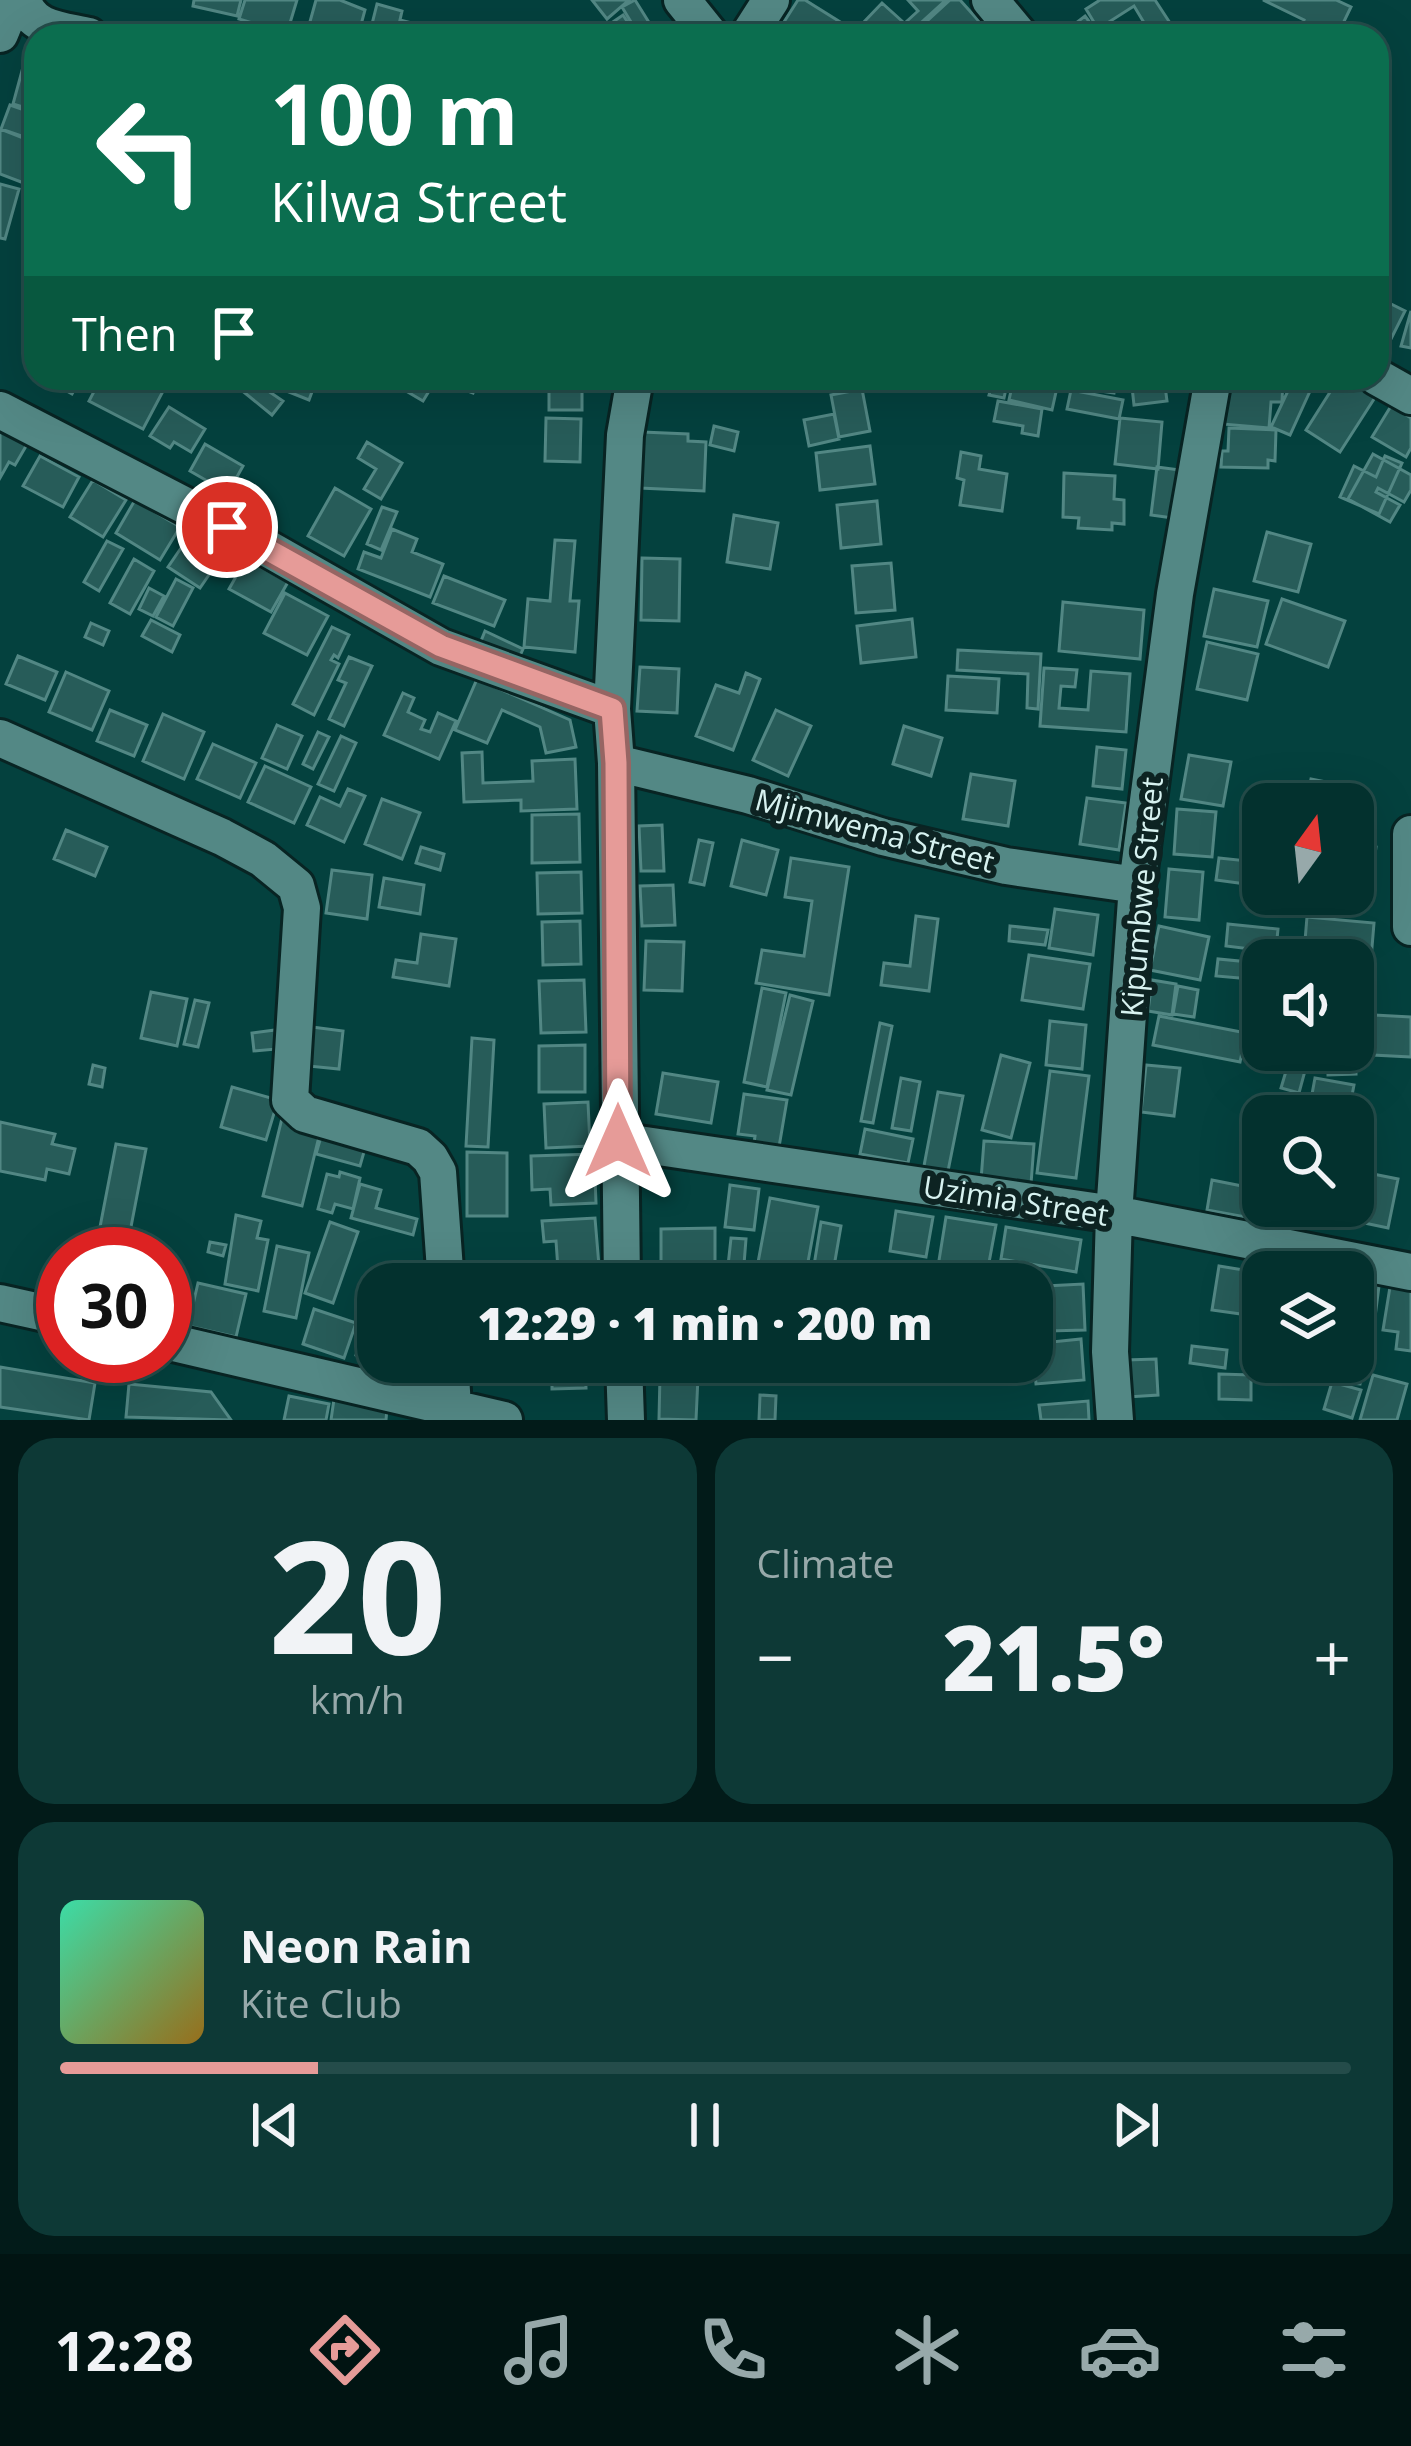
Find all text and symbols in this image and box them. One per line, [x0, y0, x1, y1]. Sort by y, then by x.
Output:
text: 100 m [270, 55, 518, 170]
icon: left [72, 72, 228, 228]
text: Kilwa Street [270, 164, 567, 238]
icon: arrive [201, 300, 267, 366]
text: Then [72, 303, 177, 364]
pin [176, 476, 278, 578]
icon: arrive [194, 494, 260, 560]
street label: Kipumbwe Street [1110, 775, 1172, 1019]
street label: Mjimwema Street [751, 778, 999, 882]
north arrow [1242, 783, 1374, 915]
map controls [1242, 783, 1374, 1383]
button: sound [1242, 939, 1374, 1071]
position arrow [555, 1078, 681, 1204]
button: search [1242, 1095, 1374, 1227]
street label: Uzimia Street [920, 1165, 1112, 1235]
speed limit sign: 30 [36, 1227, 192, 1383]
button: layers [1242, 1251, 1374, 1383]
text: 12:29 · 1 min · 200 m [478, 1292, 932, 1353]
text: 20 [268, 1487, 446, 1700]
text: Climate [757, 1536, 894, 1589]
text: 21.5° [943, 1595, 1165, 1717]
text: − [757, 1611, 794, 1701]
text: + [1313, 1611, 1351, 1701]
text: km/h [310, 1672, 405, 1725]
text: Neon Rain [240, 1915, 473, 1976]
text: Kite Club [240, 1976, 402, 2029]
icon: previous [242, 2092, 308, 2158]
icon: pause [672, 2092, 738, 2158]
icon: next [1103, 2092, 1169, 2158]
icon: directions [303, 2308, 387, 2392]
icon: music [497, 2308, 581, 2392]
icon: phone [691, 2308, 775, 2392]
icon: climate [885, 2308, 969, 2392]
icon: car [1078, 2308, 1162, 2392]
icon: filters [1272, 2308, 1356, 2392]
text: 12:28 [55, 2313, 194, 2387]

